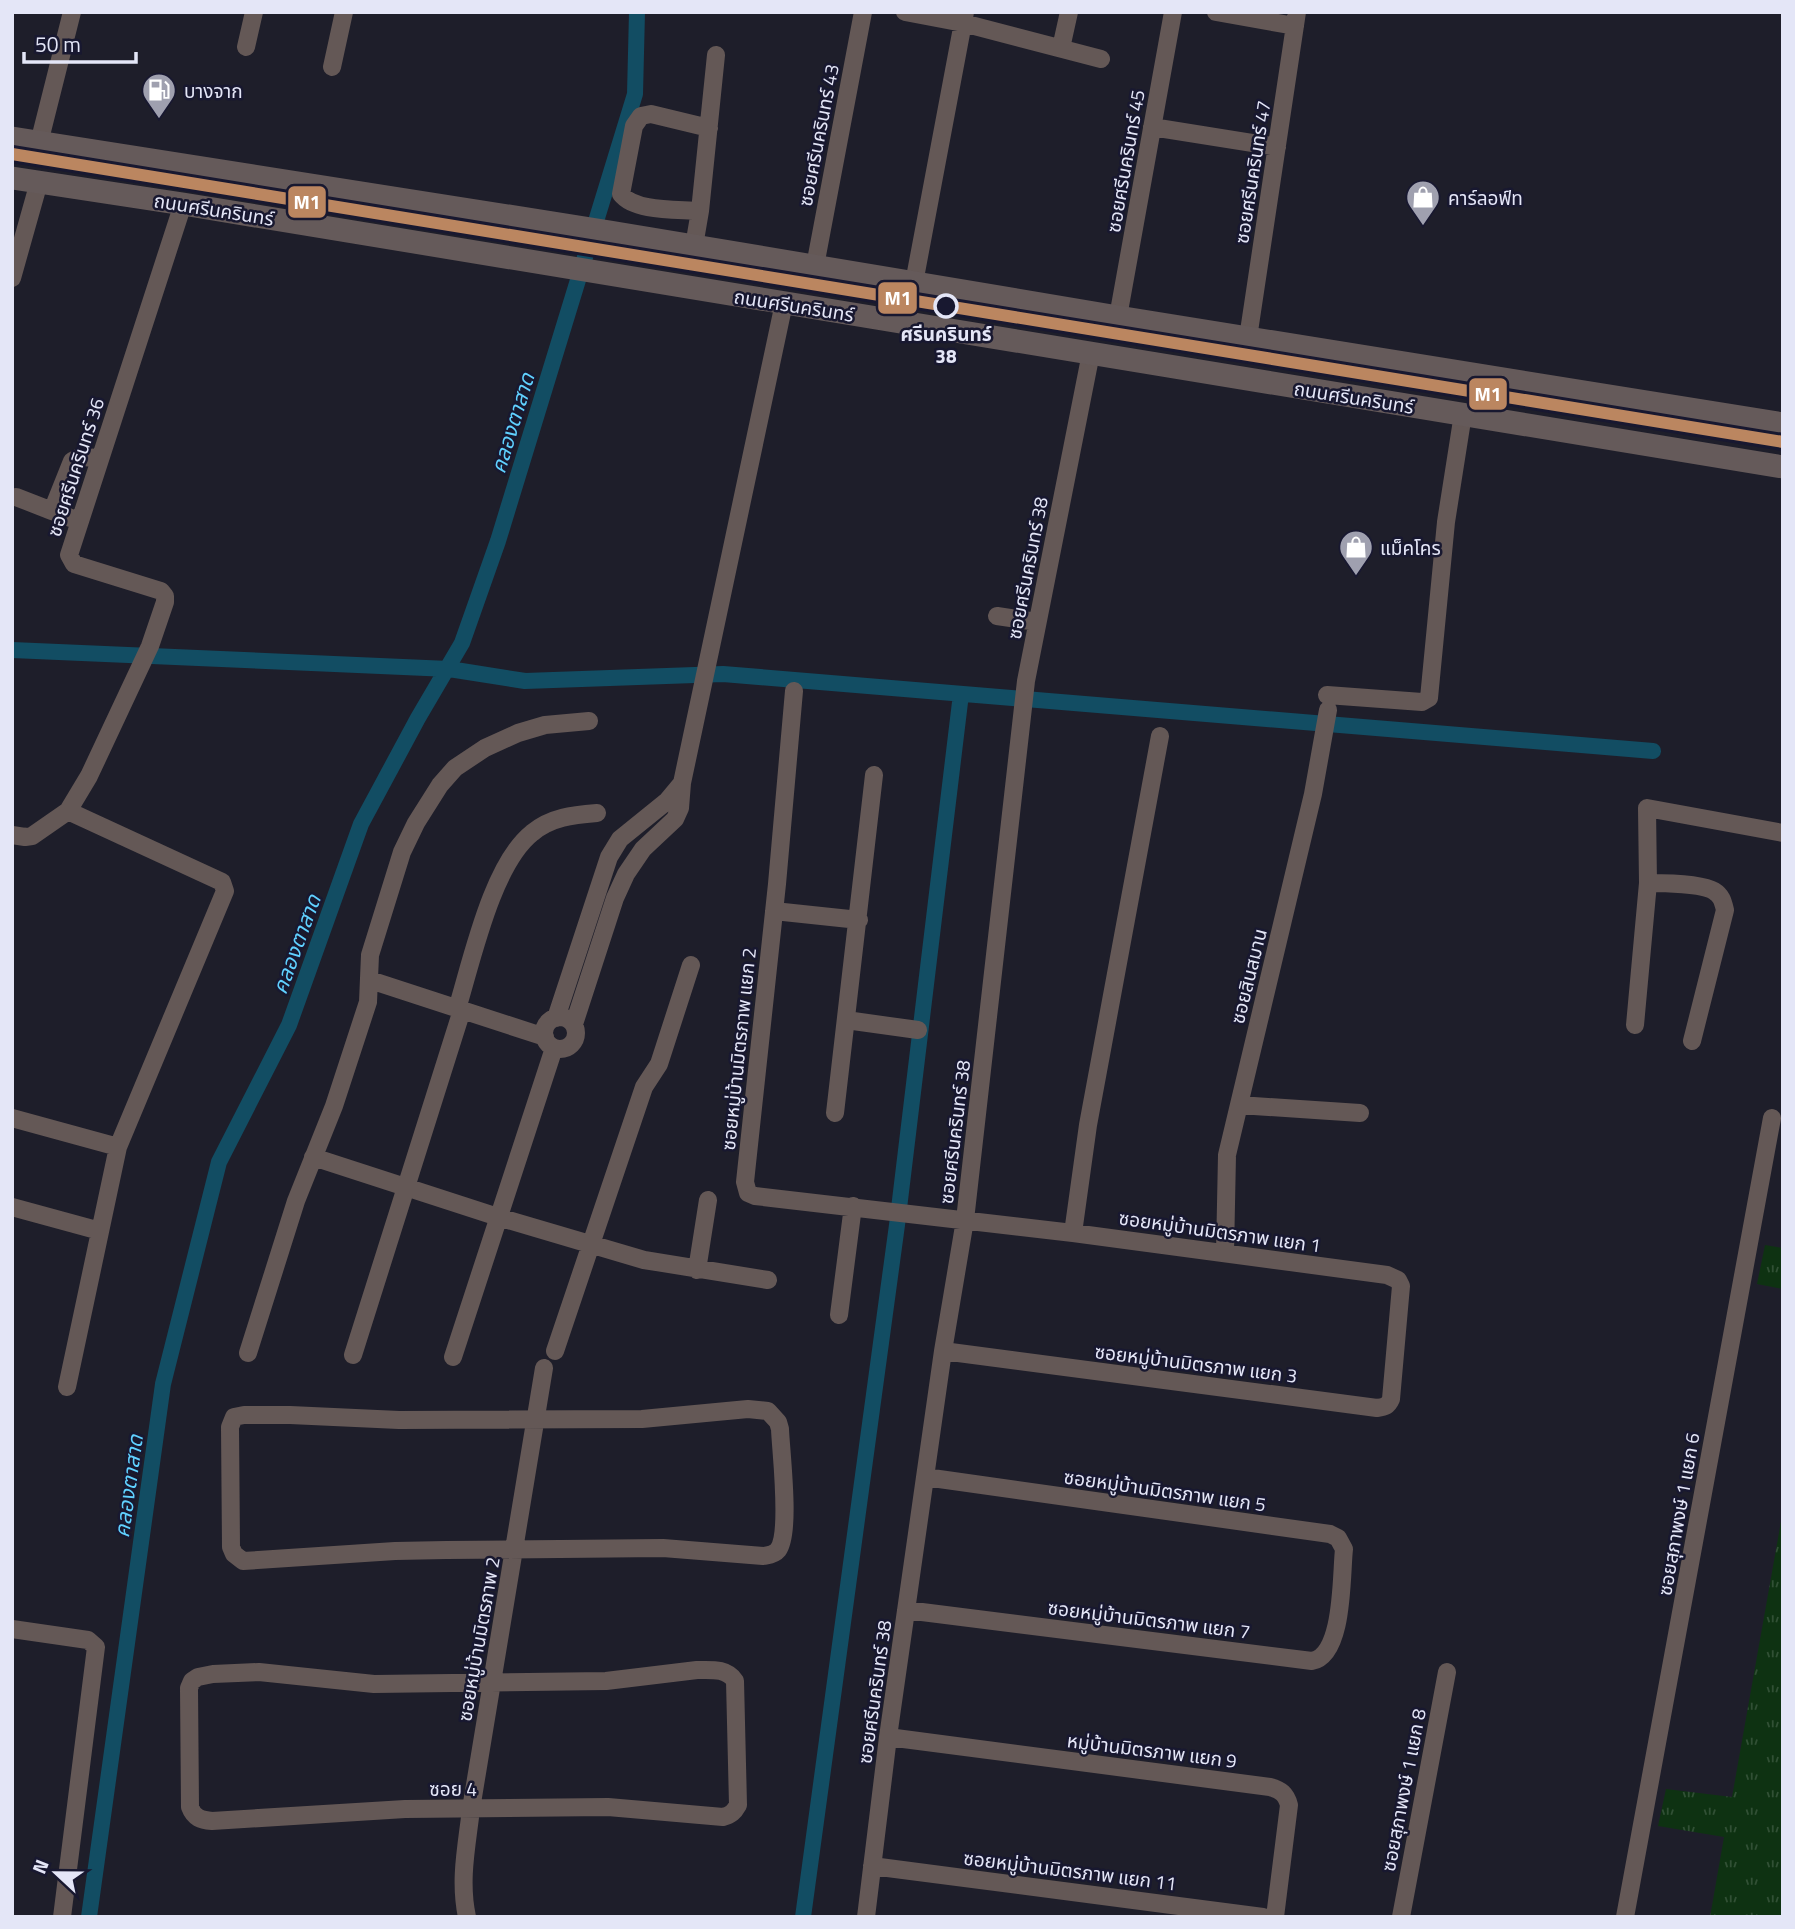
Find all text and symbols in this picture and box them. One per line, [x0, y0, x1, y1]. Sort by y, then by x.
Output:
scale bar [24, 21, 136, 65]
text: 50 m [35, 28, 81, 60]
street label: ซอยศรีนครินทร์ 43 [790, 61, 846, 209]
fuel station icon: บางจาก [140, 71, 178, 120]
place label: บางจาก [184, 76, 243, 105]
street label: ซอยศรีนครินทร์ 45 [1098, 87, 1152, 235]
street label: ซอยศรีนครินทร์ 47 [1226, 98, 1278, 246]
shop icon: คาร์ลอฟ์ท [1404, 178, 1442, 227]
place label: คาร์ลอฟ์ท [1448, 183, 1523, 212]
street label: ถนนศรีนครินทร์ [152, 185, 277, 233]
line badge: M1 [287, 185, 327, 219]
text: M1 [294, 187, 320, 216]
street label: ถนนศรีนครินทร์ [732, 281, 857, 329]
line badge: M1 [877, 281, 918, 315]
text: M1 [885, 283, 911, 312]
marker: ศรีนครินทร์ 38 [934, 294, 958, 318]
place label: ศรีนครินทร์ 38 [900, 319, 992, 370]
water label: คลองตาสาด [482, 368, 543, 477]
street label: ถนนศรีนครินทร์ [1292, 373, 1417, 421]
line badge: M1 [1468, 377, 1508, 411]
text: M1 [1475, 379, 1501, 408]
street label: ซอยศรีนครินทร์ 36 [39, 394, 111, 540]
street label: ซอยศรีนครินทร์ 38 [999, 494, 1055, 642]
shop icon: แม็คโคร [1337, 528, 1375, 577]
place label: แม็คโคร [1380, 533, 1441, 562]
water label: คลองตาสาด [263, 889, 329, 998]
street label: ซอยสินสมาน [1222, 925, 1274, 1027]
street label: ซอยหมู่บ้านมิตรภาพ แยก 2 [713, 946, 763, 1152]
street label: ซอยศรีนครินทร์ 38 [931, 1058, 977, 1205]
street label: ซอยหมู่บ้านมิตรภาพ แยก 1 [1117, 1202, 1323, 1260]
street label: ซอยหมู่บ้านมิตรภาพ แยก 3 [1093, 1336, 1299, 1390]
street label: ซอยสุภาพงษ์ 1 แยก 6 [1649, 1430, 1707, 1598]
water label: คลองตาสาด [105, 1431, 151, 1540]
street label: ซอยหมู่บ้านมิตรภาพ แยก 5 [1062, 1461, 1268, 1519]
street label: ซอยหมู่บ้านมิตรภาพ 2 [449, 1554, 507, 1724]
street label: ซอยหมู่บ้านมิตรภาพ แยก 7 [1046, 1592, 1252, 1646]
street label: ซอยศรีนครินทร์ 38 [850, 1618, 898, 1766]
street label: ซอยสุภาพงษ์ 1 แยก 8 [1373, 1706, 1433, 1874]
street label: หมู่บ้านมิตรภาพ แยก 9 [1065, 1725, 1239, 1775]
street label: ซอย 4 [429, 1774, 477, 1803]
north arrow [21, 1838, 91, 1908]
street label: ซอยหมู่บ้านมิตรภาพ แยก 11 [962, 1843, 1178, 1897]
text: N [24, 1855, 56, 1878]

